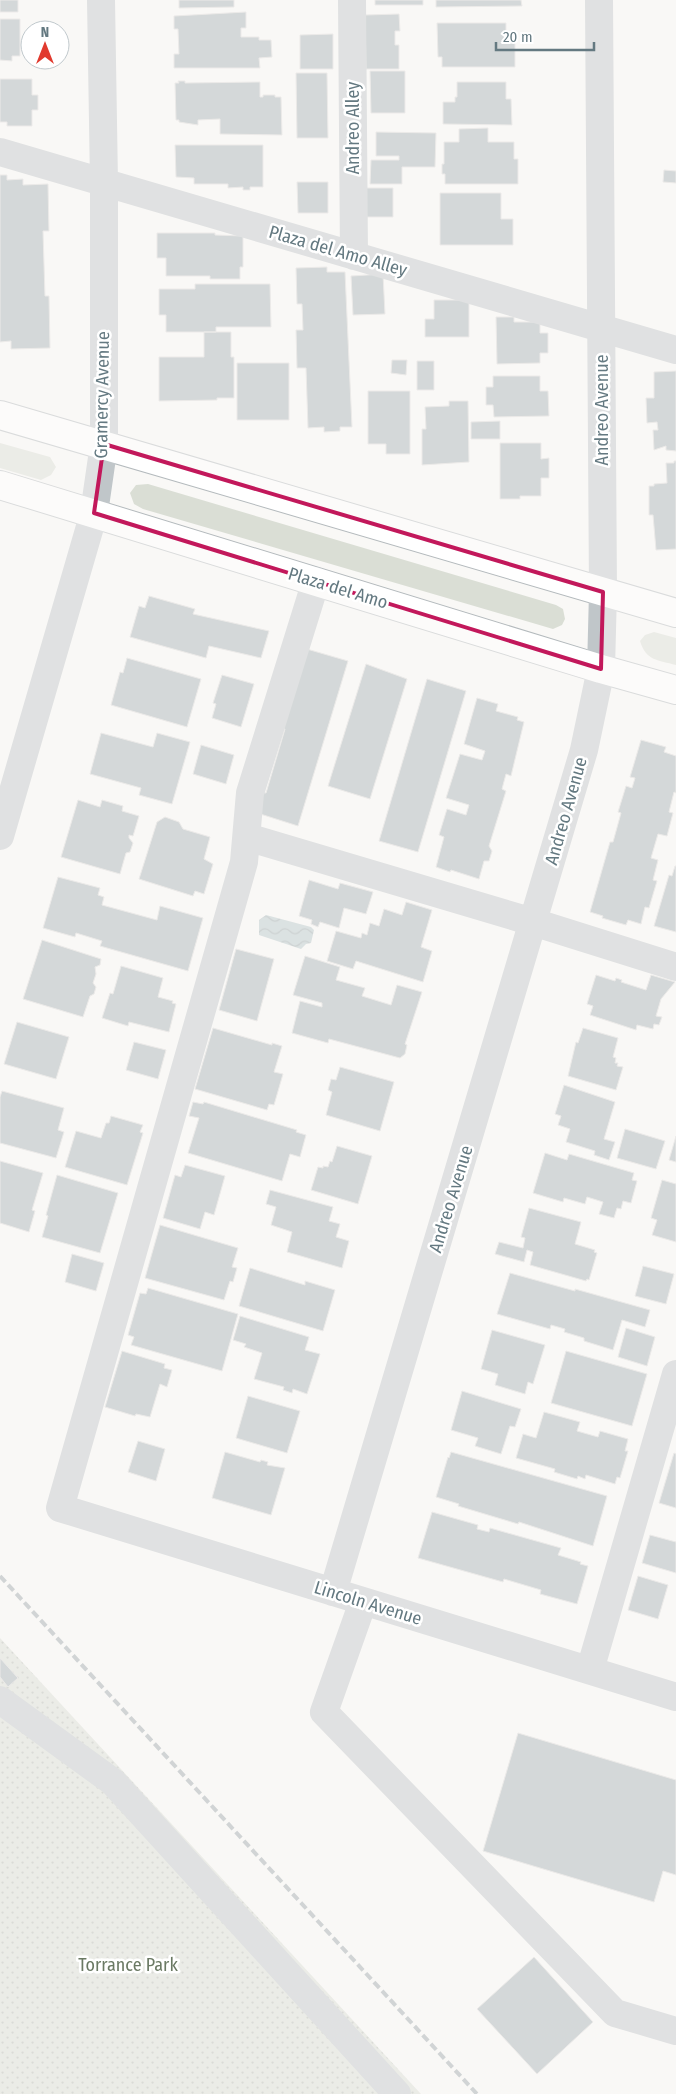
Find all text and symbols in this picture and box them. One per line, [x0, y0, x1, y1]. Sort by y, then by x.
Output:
north arrow [20, 20, 70, 70]
scale bar [496, 20, 594, 52]
text: N [41, 24, 49, 41]
text: 20 m [503, 28, 533, 46]
street label: Andreo Alley [342, 82, 364, 174]
street label: Plaza del Amo Alley [266, 221, 410, 281]
street label: Gramercy Avenue [90, 331, 114, 459]
street label: Andreo Avenue [591, 354, 613, 466]
street label: Plaza del Amo [286, 562, 390, 614]
street label: Andreo Avenue [540, 754, 592, 867]
street label: Andreo Avenue [424, 1143, 478, 1255]
street label: Lincoln Avenue [312, 1576, 425, 1630]
park label: Torrance Park [78, 1954, 178, 1976]

